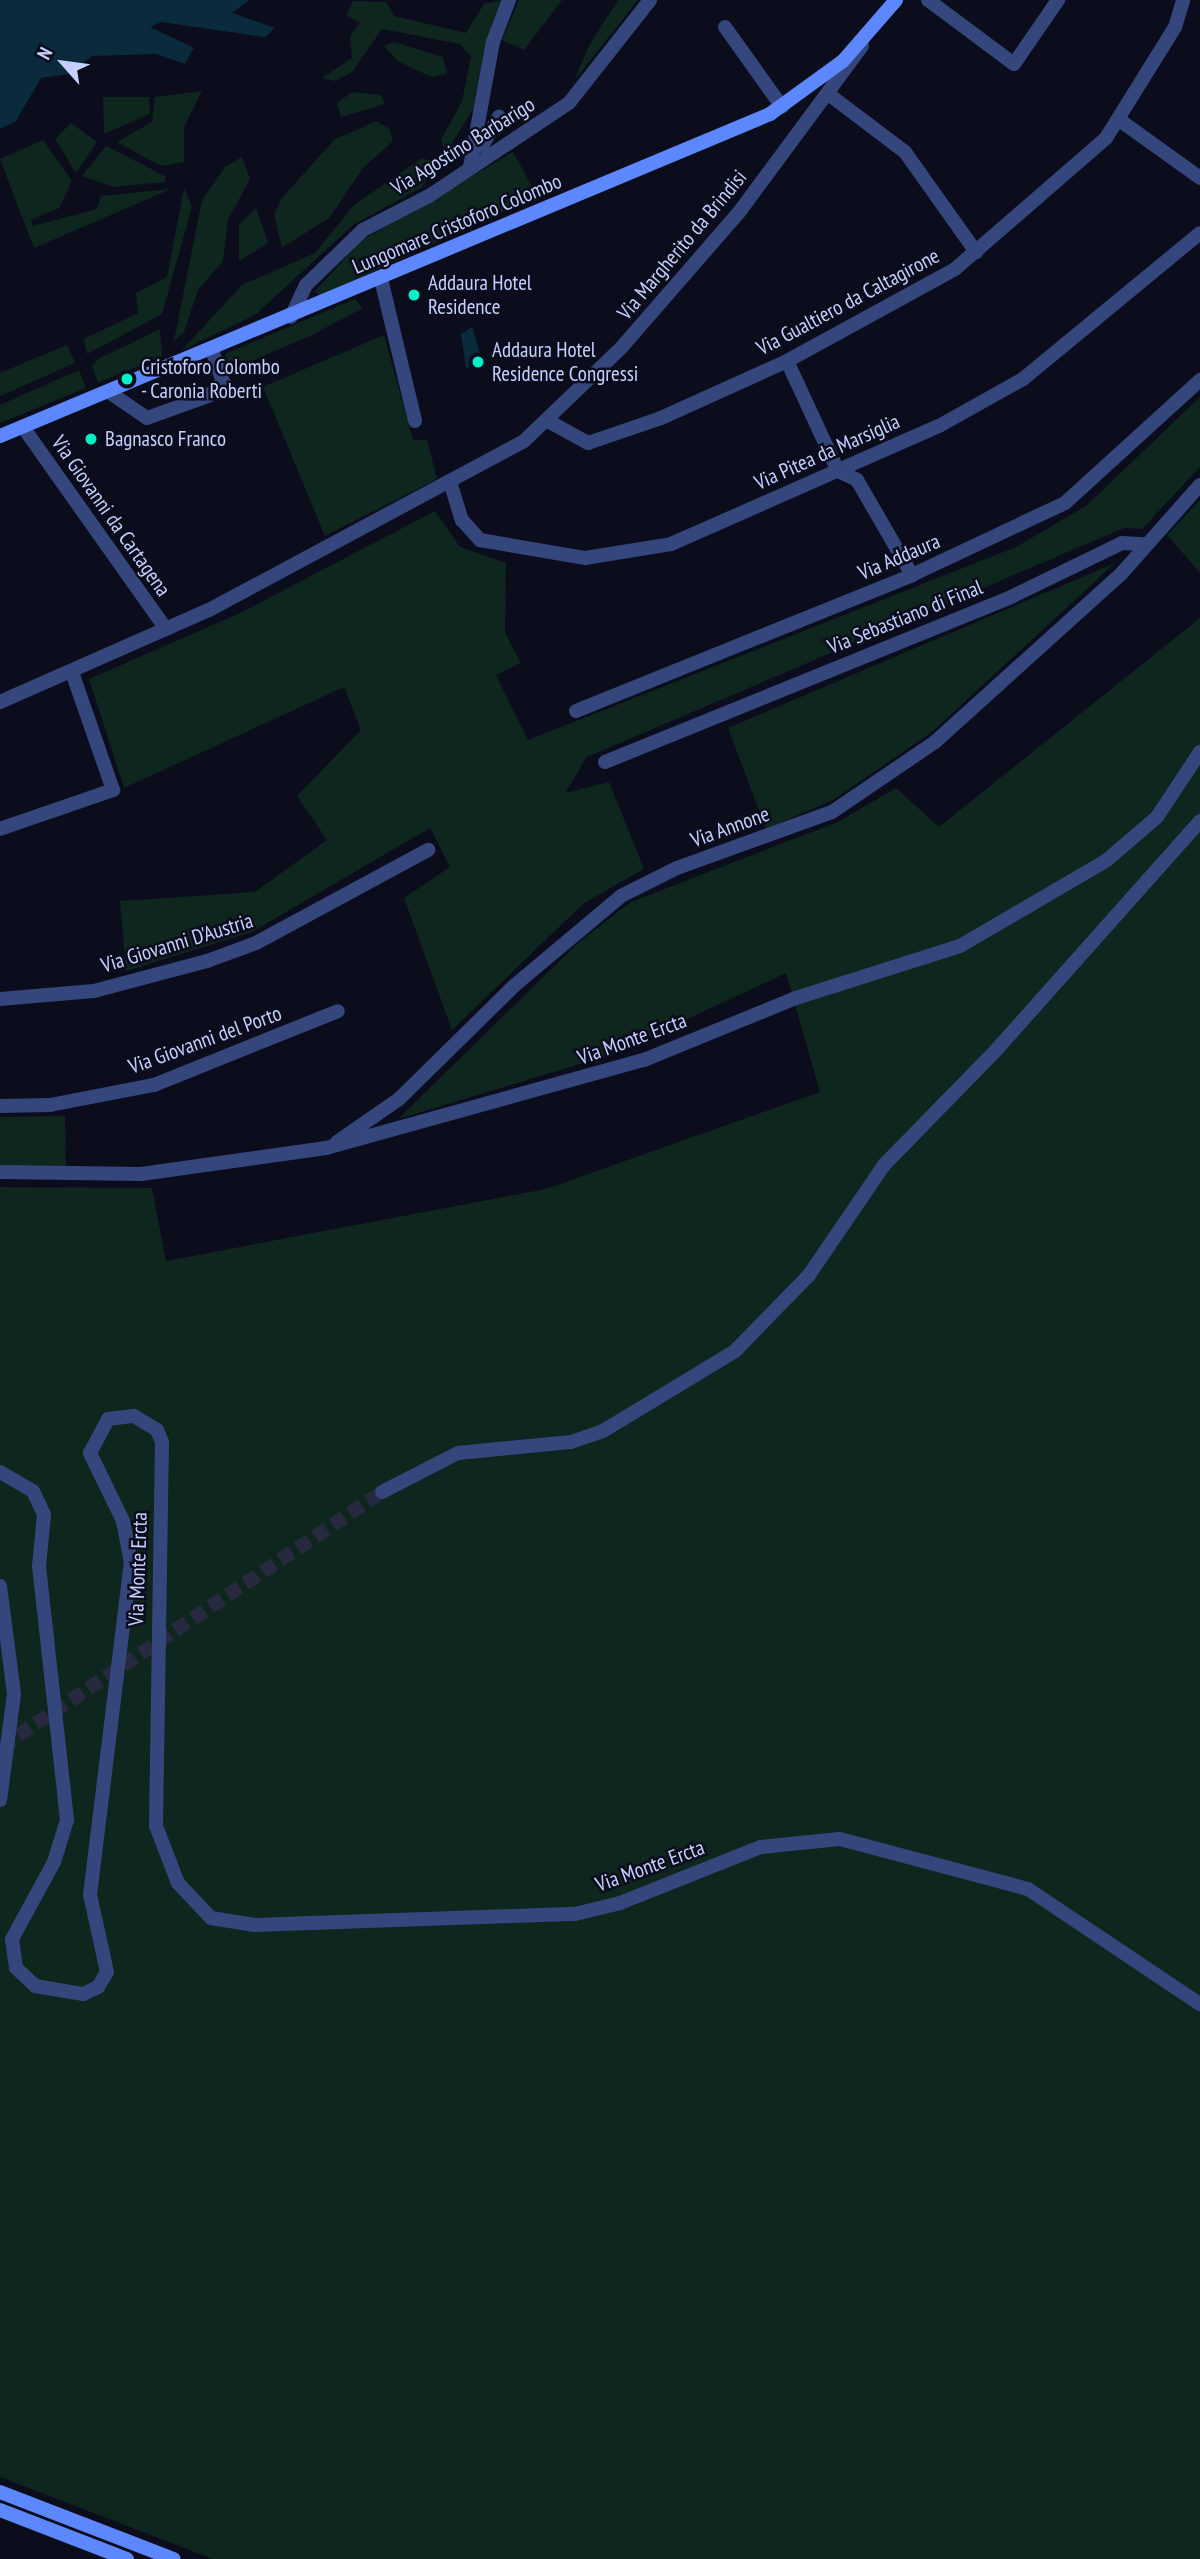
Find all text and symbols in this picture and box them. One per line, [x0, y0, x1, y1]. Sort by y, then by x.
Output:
north arrow [28, 28, 98, 98]
text: N [31, 43, 57, 63]
street label: Via Agostino Barbarigo [386, 92, 540, 200]
street label: Via Margherito da Brindisi [612, 165, 752, 325]
street label: Lungomare Cristoforo Colombo [349, 169, 565, 279]
street label: Via Gualtiero da Caltagirone [752, 243, 944, 361]
place label: Addaura Hotel Residence [428, 270, 532, 320]
marker: Addaura Hotel Residence [406, 287, 422, 303]
place label: Addaura Hotel Residence Congressi [492, 337, 638, 387]
place label: Cristoforo Colombo - Caronia Roberti [141, 354, 280, 404]
marker: Addaura Hotel Residence Congressi [470, 354, 486, 370]
marker: Cristoforo Colombo - Caronia Roberti [119, 371, 135, 387]
street label: Via Pitea da Marsiglia [750, 409, 904, 495]
place label: Bagnasco Franco [105, 426, 226, 452]
street label: Via Giovanni da Cartagena [46, 431, 176, 601]
marker: Bagnasco Franco [83, 431, 99, 447]
street label: Via Addaura [854, 528, 944, 586]
street label: Via Sebastiano di Final [824, 574, 986, 660]
street label: Via Annone [687, 801, 773, 853]
street label: Via Giovanni D'Austria [98, 908, 256, 978]
street label: Via Giovanni del Porto [125, 1001, 285, 1079]
street label: Via Monte Ercta [574, 1008, 690, 1070]
street label: Via Monte Ercta [123, 1512, 153, 1626]
street label: Via Monte Ercta [592, 1835, 708, 1897]

